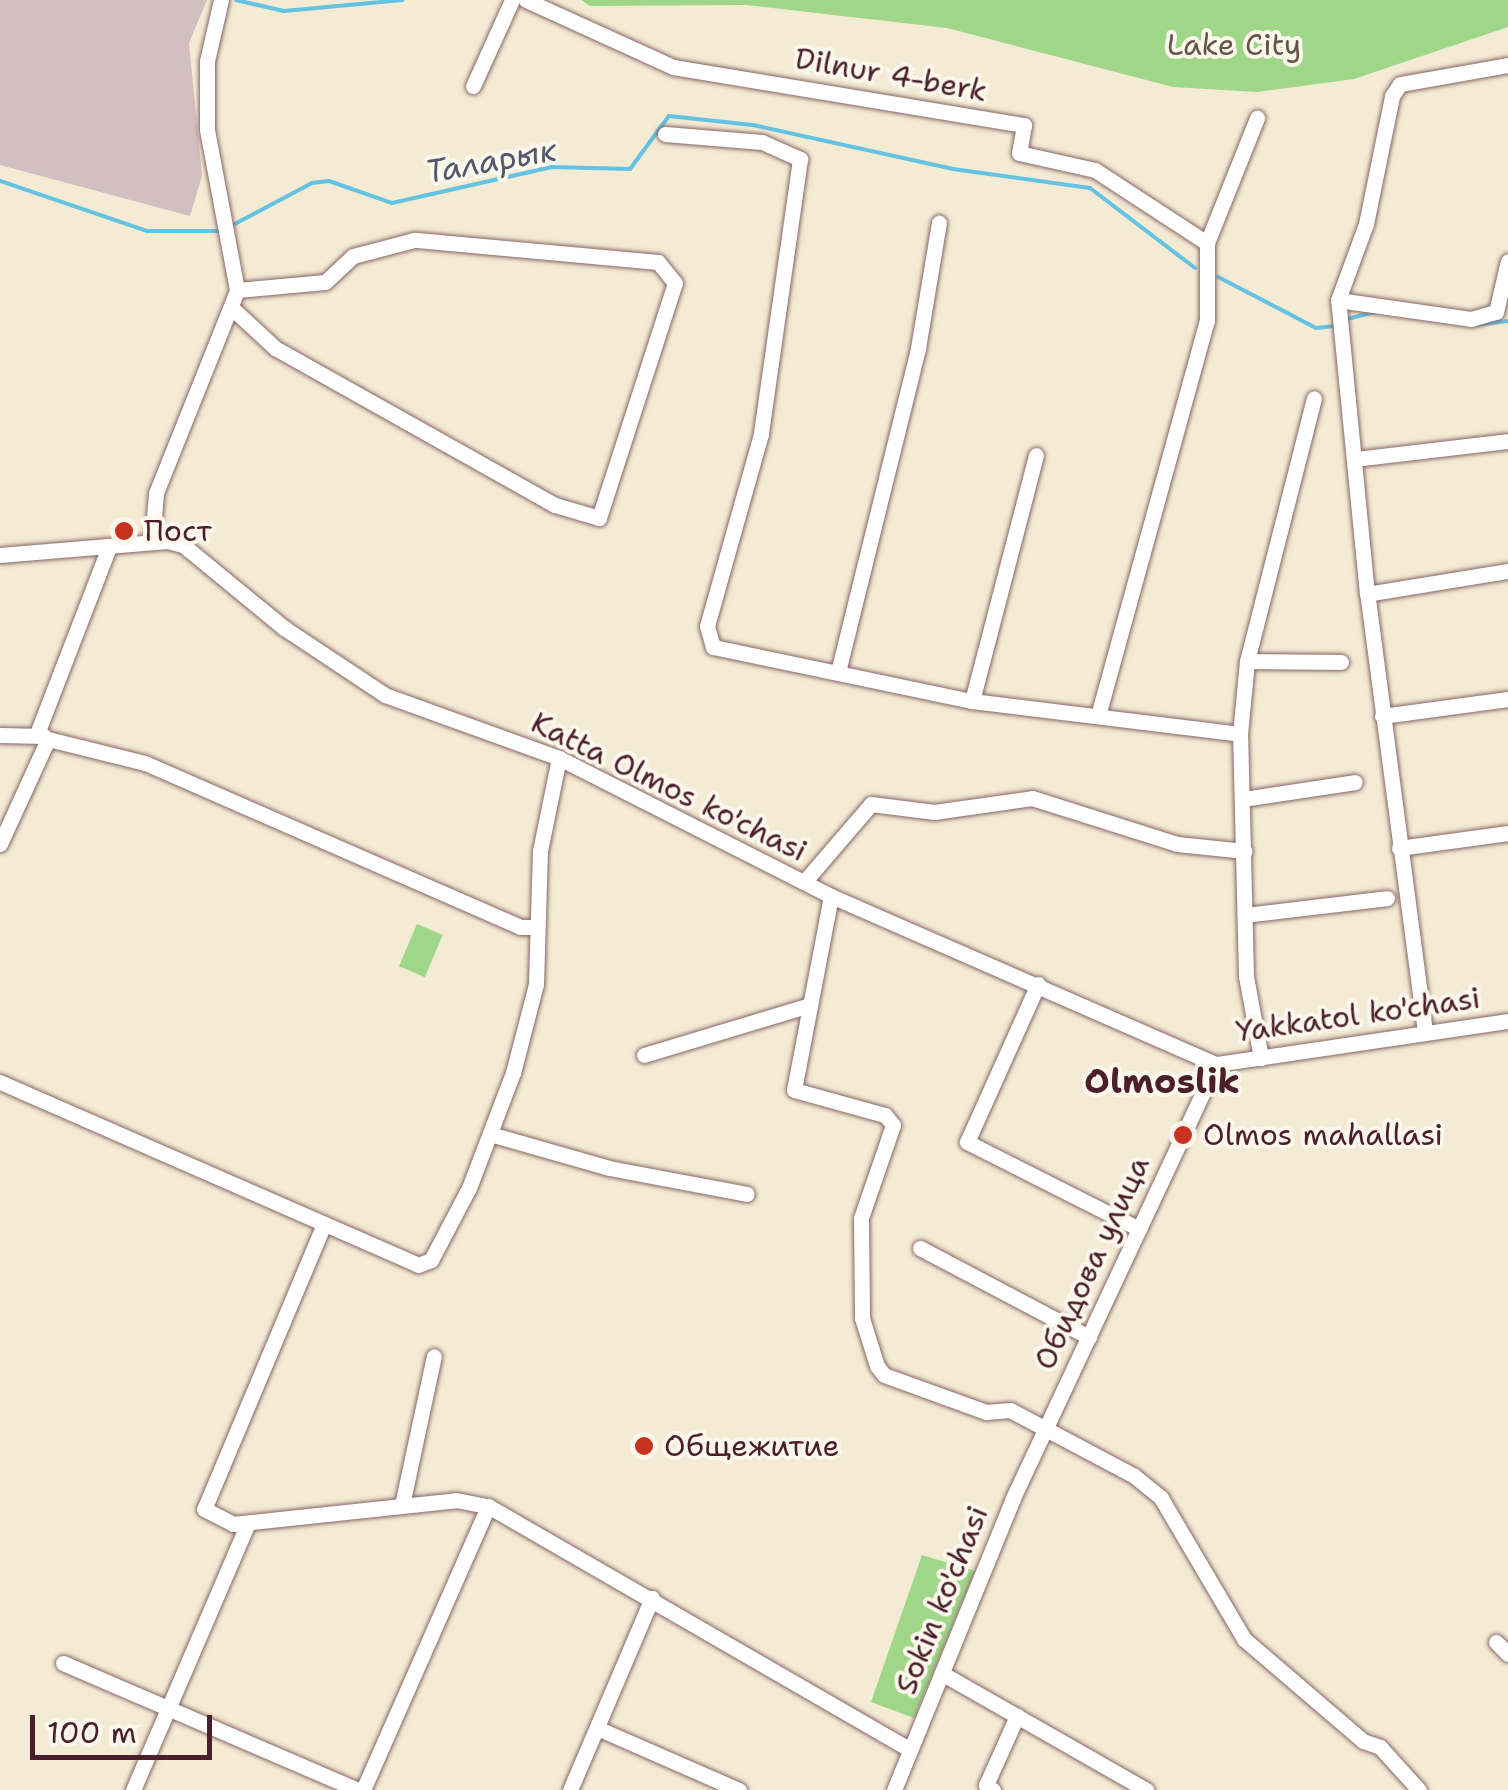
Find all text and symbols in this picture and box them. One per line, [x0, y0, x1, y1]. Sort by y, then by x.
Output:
park label: Lake City [1167, 27, 1301, 63]
street label: Dilnur 4-berk [792, 40, 990, 110]
water label: Таларык [423, 131, 559, 191]
place label: Пост [144, 513, 212, 549]
marker: Пост [113, 520, 135, 542]
street label: Katta Olmos ko'chasi [525, 705, 813, 869]
street label: Yakkatol ko'chasi [1234, 980, 1482, 1050]
district label: Olmoslik [1084, 1060, 1240, 1102]
place label: Olmos mahallasi [1203, 1117, 1443, 1153]
marker: Olmos mahallasi [1172, 1124, 1194, 1146]
street label: Обидова улица [1027, 1150, 1157, 1376]
place label: Общежитие [664, 1428, 840, 1464]
marker: Общежитие [633, 1435, 655, 1457]
street label: Sokin ko'chasi [888, 1501, 996, 1699]
scale bar [35, 1695, 218, 1757]
text: 100 m [47, 1712, 137, 1753]

